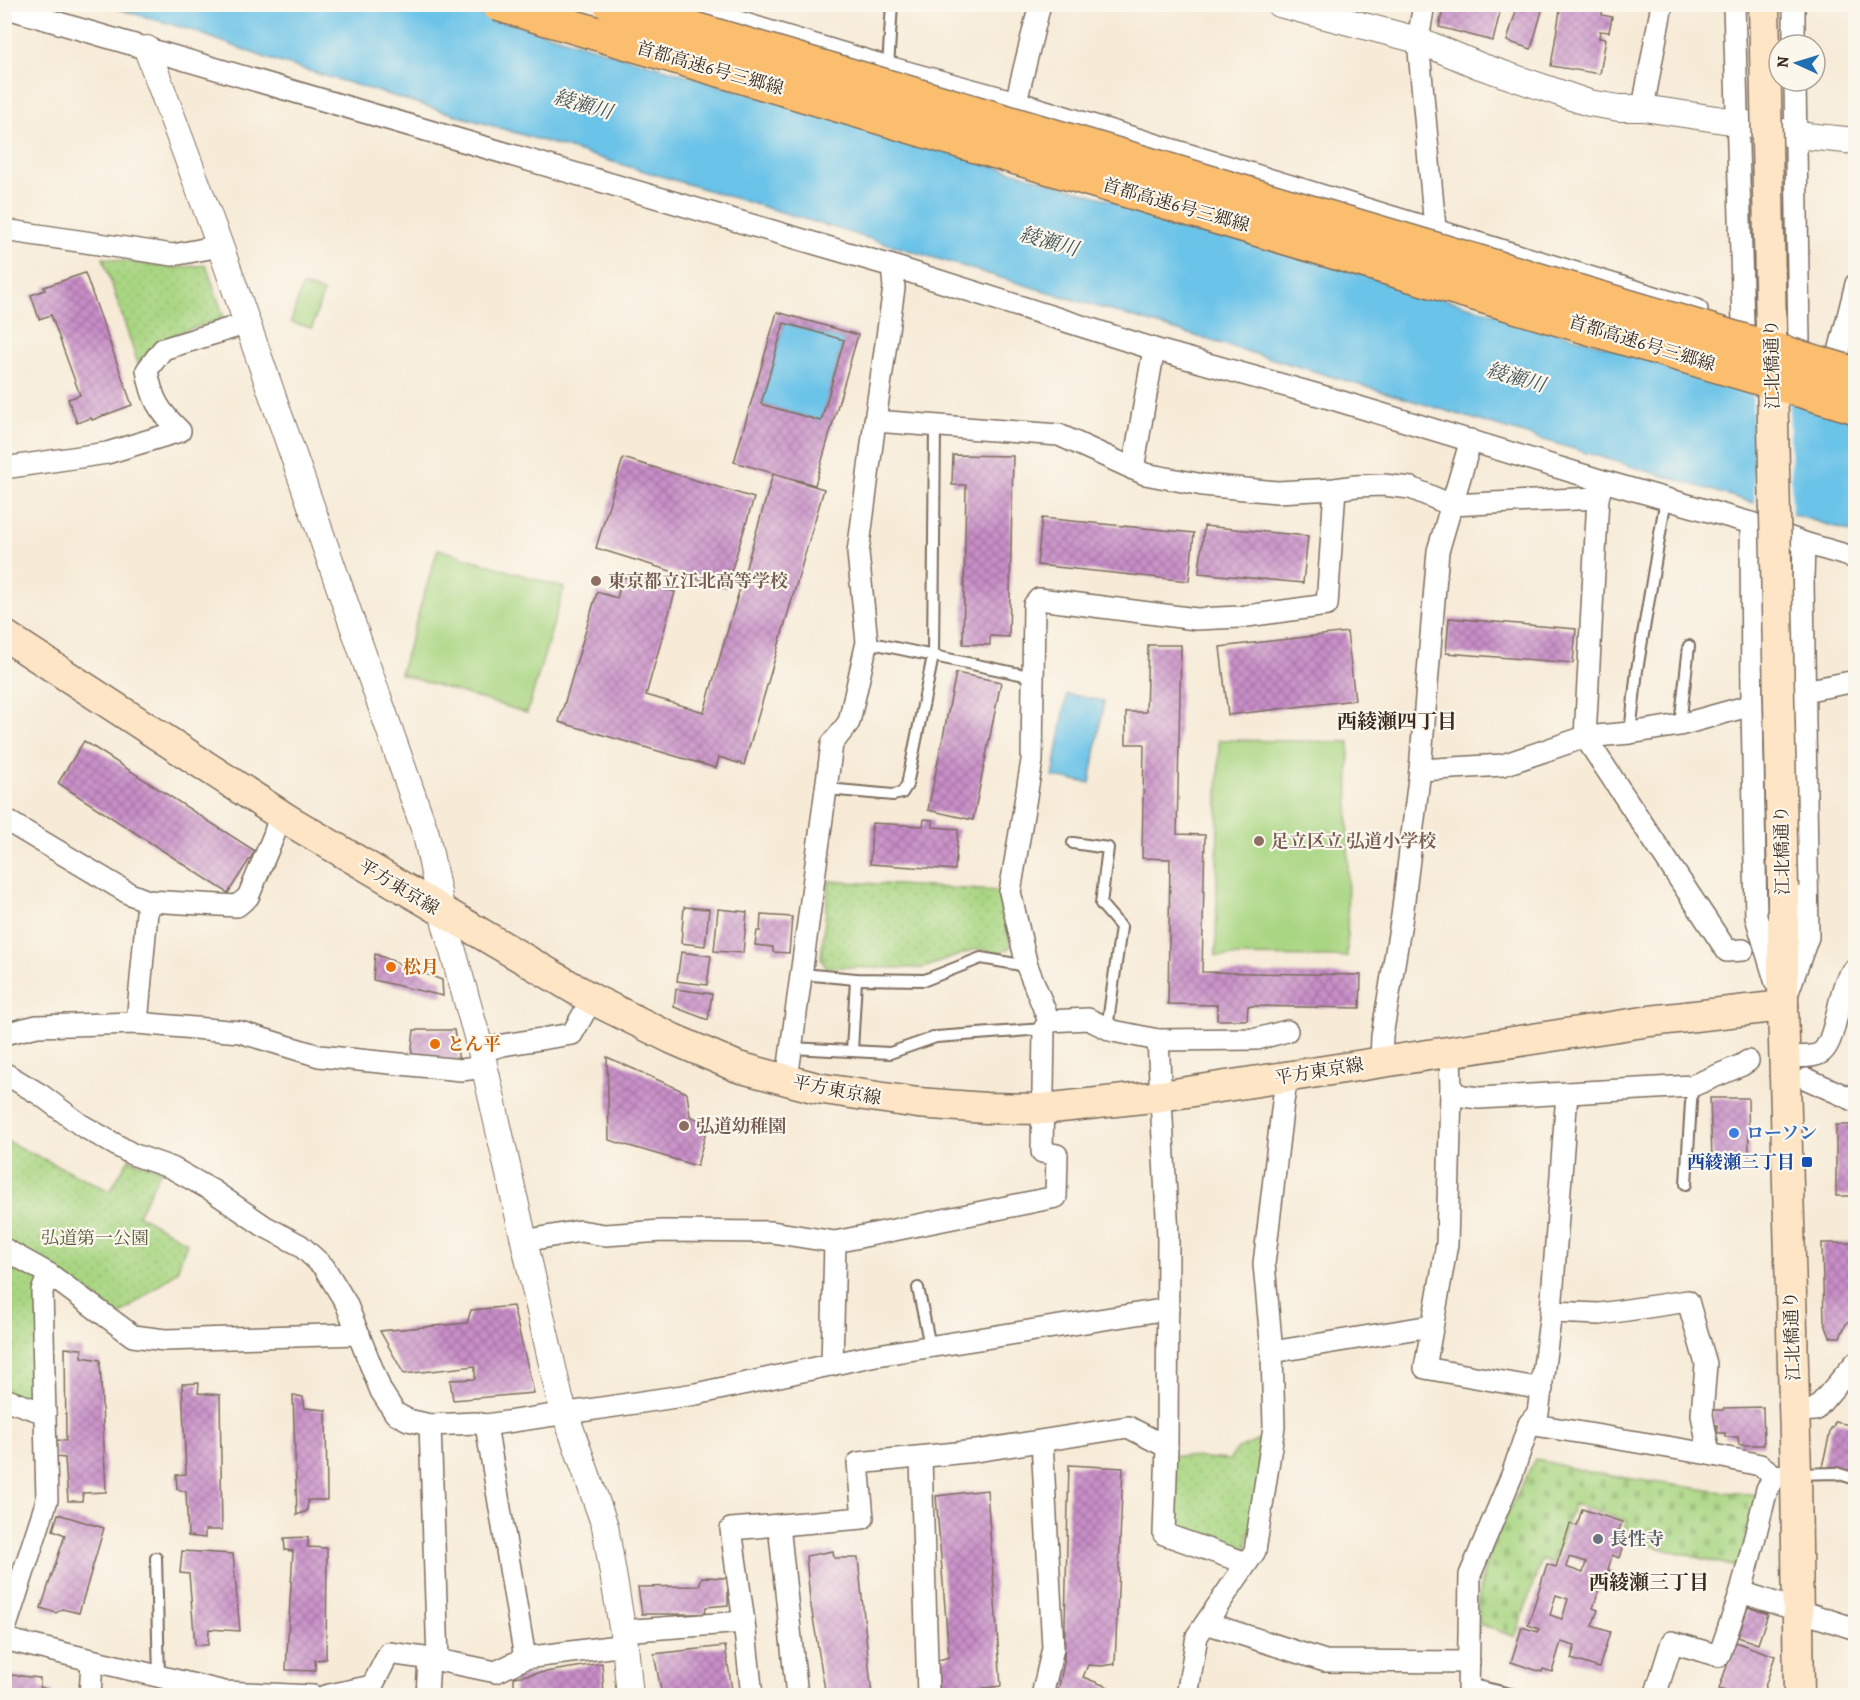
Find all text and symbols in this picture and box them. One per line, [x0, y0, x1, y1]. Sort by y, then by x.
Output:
north arrow [1767, 33, 1827, 93]
street label: 首都高速6号三郷線 [633, 35, 787, 101]
text: N [1772, 55, 1794, 69]
water label: 綾瀬川 [550, 83, 617, 126]
street label: 首都高速6号三郷線 [1099, 172, 1253, 238]
water label: 綾瀬川 [1016, 220, 1083, 263]
street label: 首都高速6号三郷線 [1566, 309, 1718, 377]
street label: 江北橋通り [1759, 319, 1785, 409]
water label: 綾瀬川 [1483, 356, 1550, 399]
place label: 東京都立江北高等学校 [608, 569, 788, 593]
marker: 東京都立江北高等学校 [589, 574, 603, 588]
district label: 西綾瀬四丁目 [1337, 708, 1457, 735]
street label: 江北橋通り [1769, 805, 1795, 895]
place label: 足立区立 弘道小学校 [1271, 829, 1436, 853]
marker: 足立区立 弘道小学校 [1252, 834, 1266, 848]
street label: 平方東京線 [354, 854, 444, 920]
place label: 松月 [403, 955, 439, 979]
marker: 松月 [384, 960, 398, 974]
place label: とん平 [447, 1032, 501, 1056]
marker: とん平 [428, 1037, 442, 1051]
street label: 平方東京線 [1273, 1052, 1365, 1090]
street label: 平方東京線 [791, 1070, 883, 1110]
place label: 弘道幼稚園 [696, 1114, 786, 1138]
marker: 弘道幼稚園 [677, 1119, 691, 1133]
place label: ローソン [1746, 1121, 1817, 1145]
marker: ローソン [1727, 1126, 1741, 1140]
place label: 西綾瀬三丁目 [1687, 1150, 1795, 1174]
marker: 西綾瀬三丁目 [1800, 1155, 1814, 1169]
park label: 弘道第一公園 [41, 1226, 149, 1250]
street label: 江北橋通り [1778, 1291, 1806, 1381]
place label: 長性寺 [1610, 1527, 1664, 1551]
marker: 長性寺 [1591, 1532, 1605, 1546]
district label: 西綾瀬三丁目 [1589, 1569, 1709, 1596]

